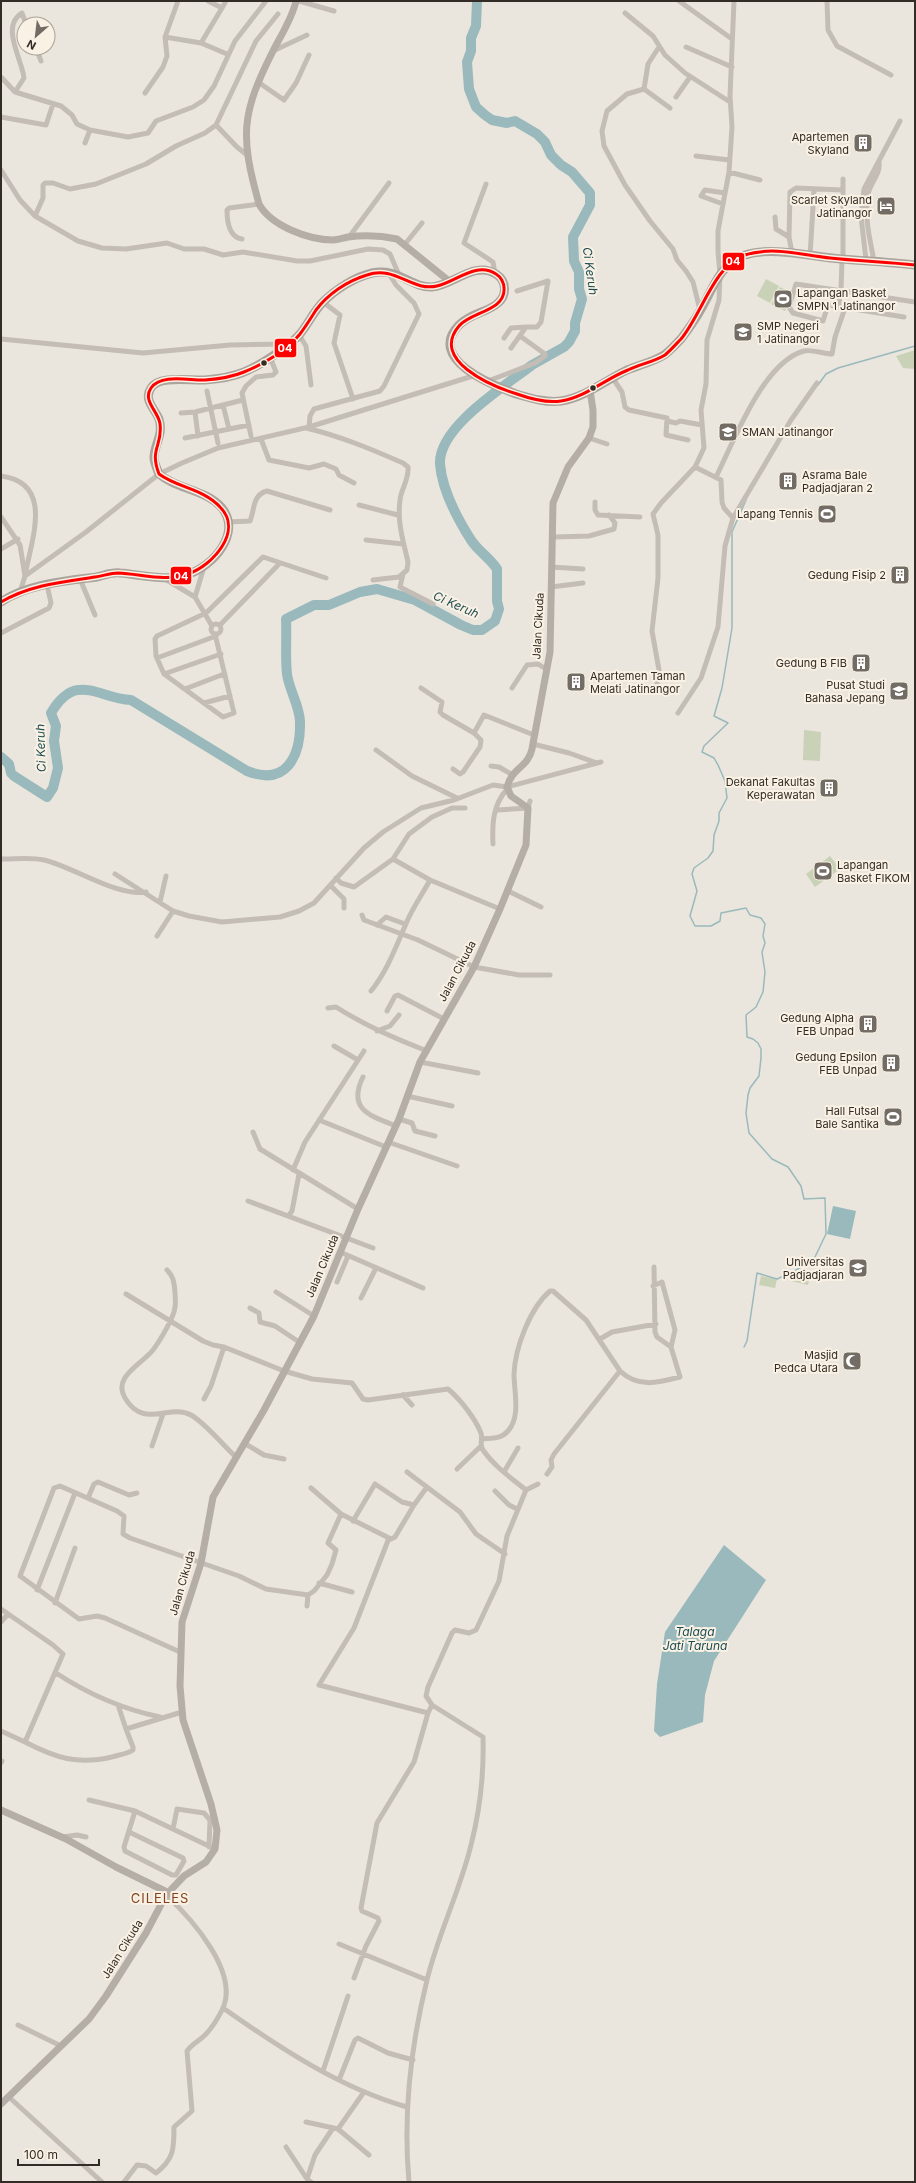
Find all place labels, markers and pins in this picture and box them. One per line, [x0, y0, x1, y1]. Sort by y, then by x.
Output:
place label: Apartemen Skyland [792, 130, 849, 157]
building icon: Apartemen Skyland [852, 132, 874, 154]
place label: Scarlet Skyland Jatinangor [791, 193, 872, 220]
hotel icon: Scarlet Skyland Jatinangor [875, 195, 897, 217]
place label: Lapangan Basket SMPN 1 Jatinangor [797, 286, 895, 313]
sports icon: Lapangan Basket SMPN 1 Jatinangor [772, 288, 794, 310]
place label: SMP Negeri 1 Jatinangor [757, 319, 820, 346]
school or university icon: SMP Negeri 1 Jatinangor [732, 321, 754, 343]
unlabelled marker [259, 358, 269, 368]
unlabelled marker [588, 383, 598, 393]
school or university icon: SMAN Jatinangor [717, 421, 739, 443]
place label: SMAN Jatinangor [742, 425, 833, 439]
place label: Asrama Bale Padjadjaran 2 [802, 468, 873, 495]
building icon: Asrama Bale Padjadjaran 2 [777, 470, 799, 492]
sports icon: Lapang Tennis [816, 503, 838, 525]
place label: Lapang Tennis [737, 507, 813, 521]
building icon: Gedung Fisip 2 [889, 564, 911, 586]
place label: Gedung Fisip 2 [808, 568, 886, 582]
building icon: Gedung B FIB [850, 652, 872, 674]
place label: Gedung B FIB [776, 656, 847, 670]
place label: Apartemen Taman Melati Jatinangor [590, 669, 685, 696]
building icon: Apartemen Taman Melati Jatinangor [565, 671, 587, 693]
place label: Pusat Studi Bahasa Jepang [805, 678, 885, 705]
school or university icon: Pusat Studi Bahasa Jepang [888, 680, 910, 702]
place label: Dekanat Fakultas Keperawatan [726, 775, 815, 802]
building icon: Dekanat Fakultas Keperawatan [818, 777, 840, 799]
place label: Lapangan Basket FIKOM [837, 858, 910, 885]
sports icon: Lapangan Basket FIKOM [812, 860, 834, 882]
place label: Gedung Alpha FEB Unpad [780, 1011, 854, 1038]
building icon: Gedung Alpha FEB Unpad [857, 1013, 879, 1035]
place label: Gedung Epsilon FEB Unpad [795, 1050, 877, 1077]
building icon: Gedung Epsilon FEB Unpad [880, 1052, 902, 1074]
place label: Hall Futsal Bale Santika [815, 1104, 879, 1131]
sports icon: Hall Futsal Bale Santika [882, 1106, 904, 1128]
place label: Universitas Padjadjaran [783, 1255, 844, 1282]
school or university icon: Universitas Padjadjaran [847, 1257, 869, 1279]
place label: Masjid Pedca Utara [774, 1348, 838, 1375]
mosque icon: Masjid Pedca Utara [841, 1350, 863, 1372]

